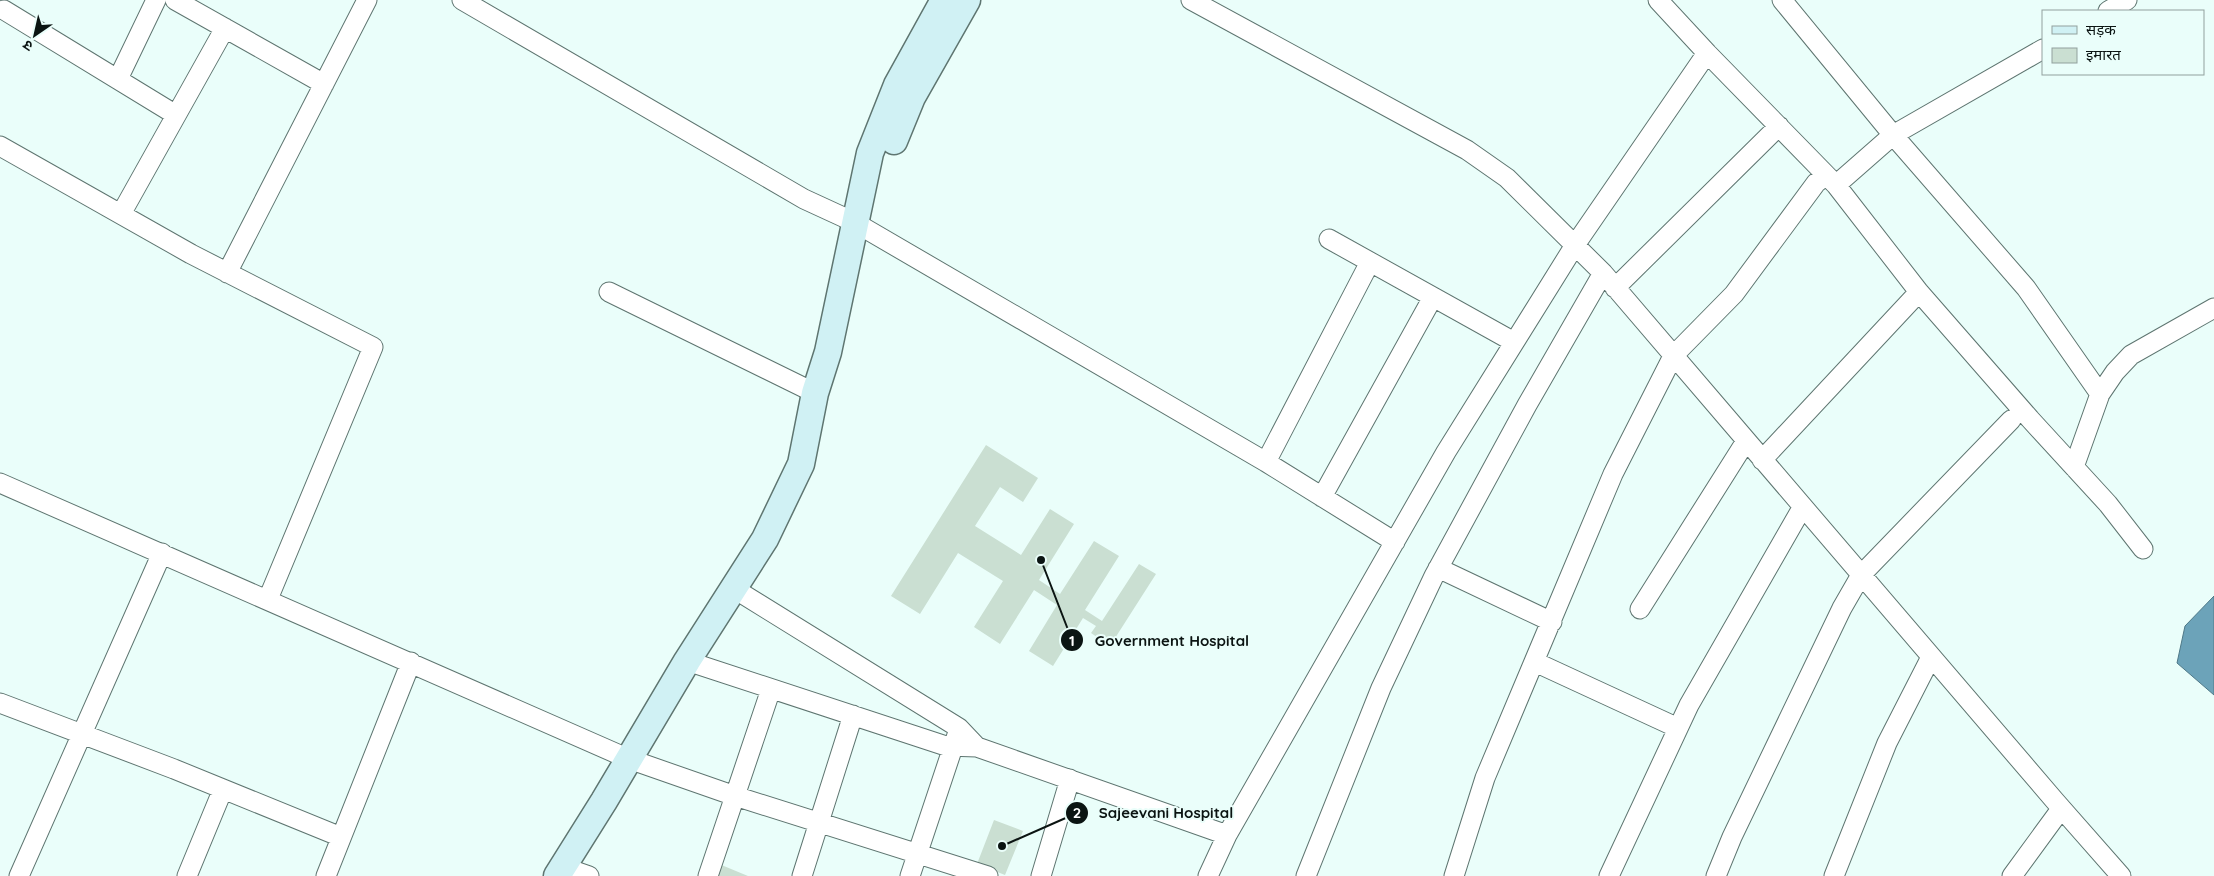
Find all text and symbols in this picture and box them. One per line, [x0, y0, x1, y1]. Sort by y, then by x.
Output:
north arrow [10, 10, 60, 60]
legend [2042, 10, 2204, 75]
text: सड़क [2086, 20, 2116, 39]
text: उ [19, 36, 36, 56]
text: इमारत [2086, 45, 2121, 64]
callout: Government Hospital [1060, 625, 1259, 655]
text: 1 [1069, 631, 1075, 650]
text: Government Hospital [1095, 631, 1249, 650]
callout: Sajeevani Hospital [1064, 798, 1244, 828]
text: 2 [1073, 803, 1081, 822]
text: Sajeevani Hospital [1099, 803, 1233, 822]

